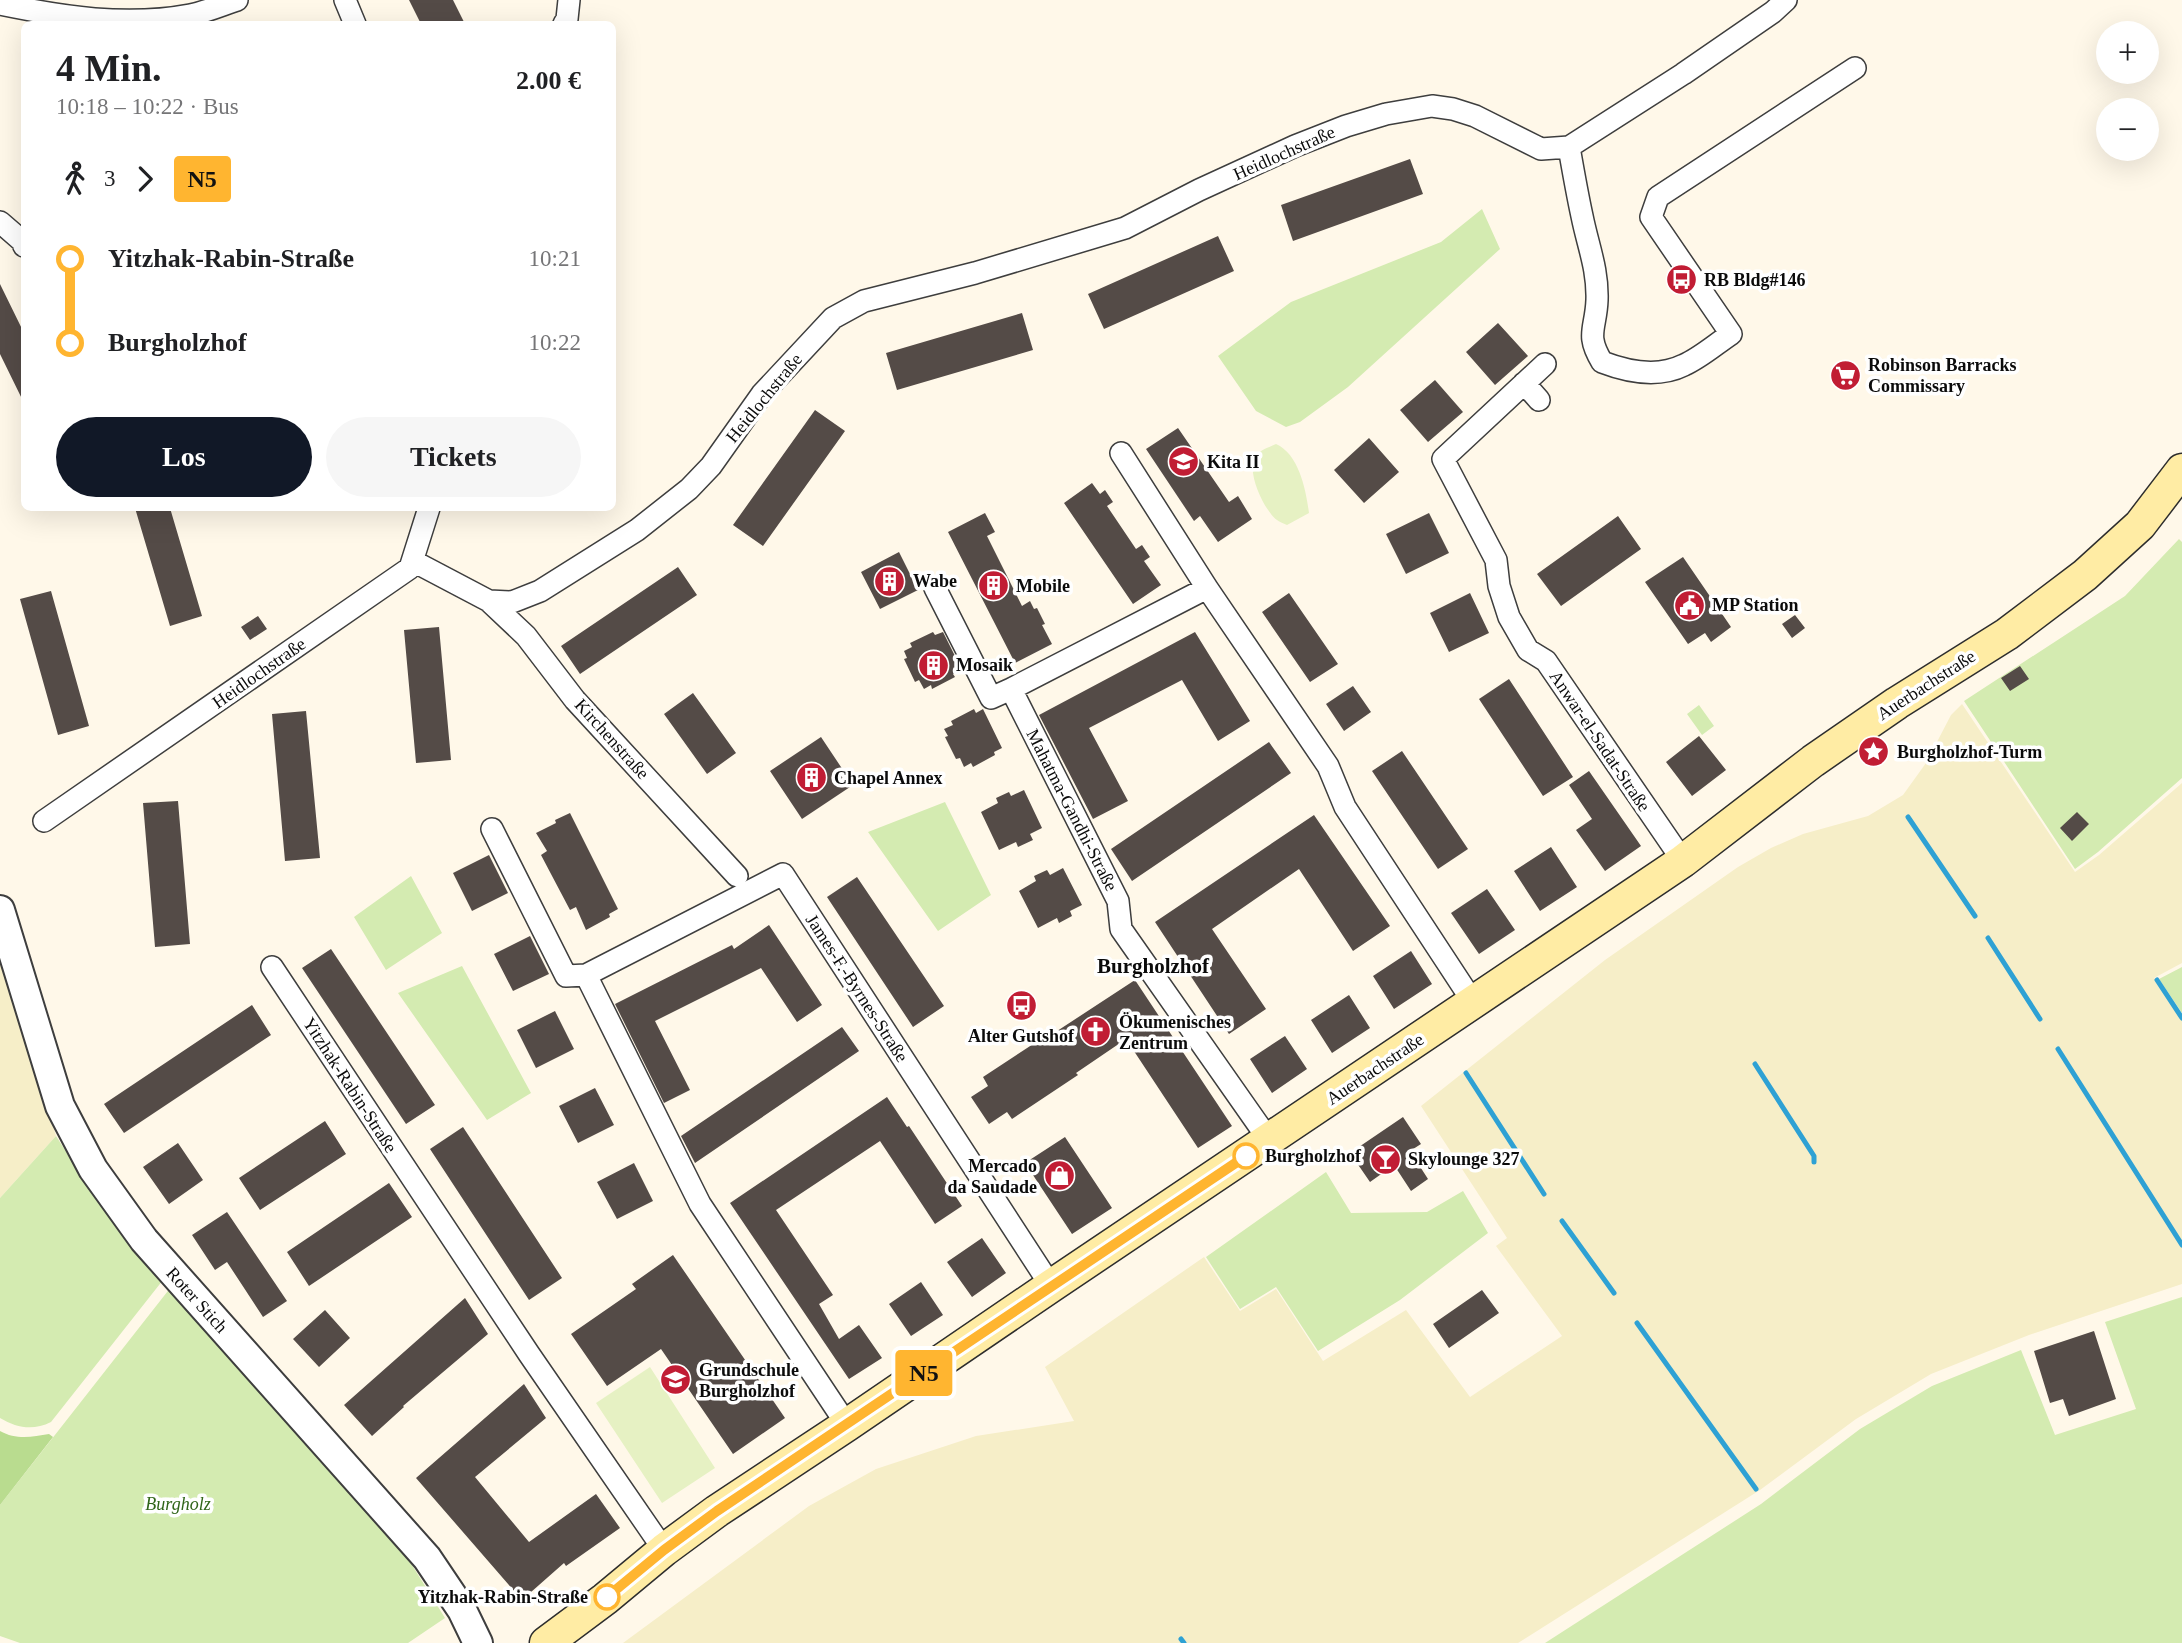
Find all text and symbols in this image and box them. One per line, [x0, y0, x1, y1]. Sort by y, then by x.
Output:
map controls [2096, 21, 2159, 161]
button: + [2096, 21, 2159, 84]
text: 4 Min. [56, 47, 162, 89]
text: 2.00 € [516, 66, 581, 95]
text: 10:18 – 10:22 · Bus [56, 94, 239, 119]
button: − [2096, 98, 2159, 161]
street label: Heidlochstraße [1230, 122, 1338, 184]
icon: walk [56, 160, 94, 198]
icon: forward [126, 160, 164, 198]
text: 3 [104, 166, 116, 191]
text: N5 [188, 166, 217, 192]
text: Yitzhak-Rabin-Straße [108, 244, 354, 273]
text: 10:21 [529, 246, 581, 271]
bus stop icon: RB Bldg#146 [1664, 263, 1698, 297]
place label: RB Bldg#146 [1704, 270, 1806, 290]
text: Burgholzhof [108, 328, 247, 357]
text: 10:22 [529, 330, 581, 355]
street label: Heidlochstraße [722, 349, 806, 447]
place label: Robinson Barracks Commissary [1868, 355, 2017, 396]
supermarket icon: Robinson Barracks Commissary [1828, 358, 1862, 392]
button: Los [56, 417, 312, 497]
button: Tickets [326, 417, 581, 497]
school or university icon: Kita II [1167, 445, 1201, 479]
place label: Kita II [1207, 452, 1260, 472]
building icon: Wabe [873, 564, 907, 598]
building icon: Mobile [976, 569, 1010, 603]
place label: Wabe [913, 571, 957, 591]
place label: Mobile [1016, 576, 1070, 596]
public building icon: MP Station [1672, 588, 1706, 622]
place label: MP Station [1712, 595, 1799, 615]
street label: Heidlochstraße [209, 634, 309, 712]
street label: Auerbachstraße [1873, 646, 1979, 724]
building icon: Mosaik [916, 648, 950, 682]
place label: Mosaik [956, 655, 1013, 675]
street label: Anwar-el-Sadat-Straße [1545, 667, 1655, 815]
street label: Kirchenstraße [571, 695, 653, 783]
street label: Mahatma-Gandhi-Straße [1022, 726, 1122, 894]
place icon: Burgholzhof-Turm [1857, 735, 1891, 769]
place label: Burgholzhof-Turm [1897, 742, 2042, 762]
building icon: Chapel Annex [794, 761, 828, 795]
place label: Chapel Annex [834, 768, 943, 788]
street label: James-F.-Byrnes-Straße [802, 910, 912, 1066]
district label: Burgholzhof [1097, 954, 1210, 978]
bus stop icon: Alter Gutshof [1004, 988, 1038, 1022]
place label: Ökumenisches Zentrum [1119, 1012, 1231, 1053]
street label: Yitzhak-Rabin-Straße [299, 1014, 401, 1156]
church icon: Ökumenisches Zentrum [1079, 1015, 1113, 1049]
place label: Alter Gutshof [968, 1026, 1075, 1046]
street label: Auerbachstraße [1323, 1029, 1427, 1109]
bar icon: Skylounge 327 [1368, 1142, 1402, 1176]
marker: Burgholzhof [1233, 1143, 1259, 1169]
place label: Burgholzhof [1265, 1146, 1362, 1166]
place label: Skylounge 327 [1408, 1149, 1520, 1169]
place label: Mercado da Saudade [947, 1156, 1037, 1197]
shop icon: Mercado da Saudade [1043, 1159, 1077, 1193]
street label: Roter Stich [162, 1263, 232, 1337]
line badge: N5 [892, 1350, 956, 1396]
place label: Grundschule Burgholzhof [699, 1360, 799, 1401]
text: N5 [909, 1360, 939, 1386]
school or university icon: Grundschule Burgholzhof [659, 1363, 693, 1397]
park label: Burgholz [145, 1494, 211, 1514]
marker: Yitzhak-Rabin-Straße [594, 1584, 620, 1610]
place label: Yitzhak-Rabin-Straße [418, 1587, 588, 1607]

